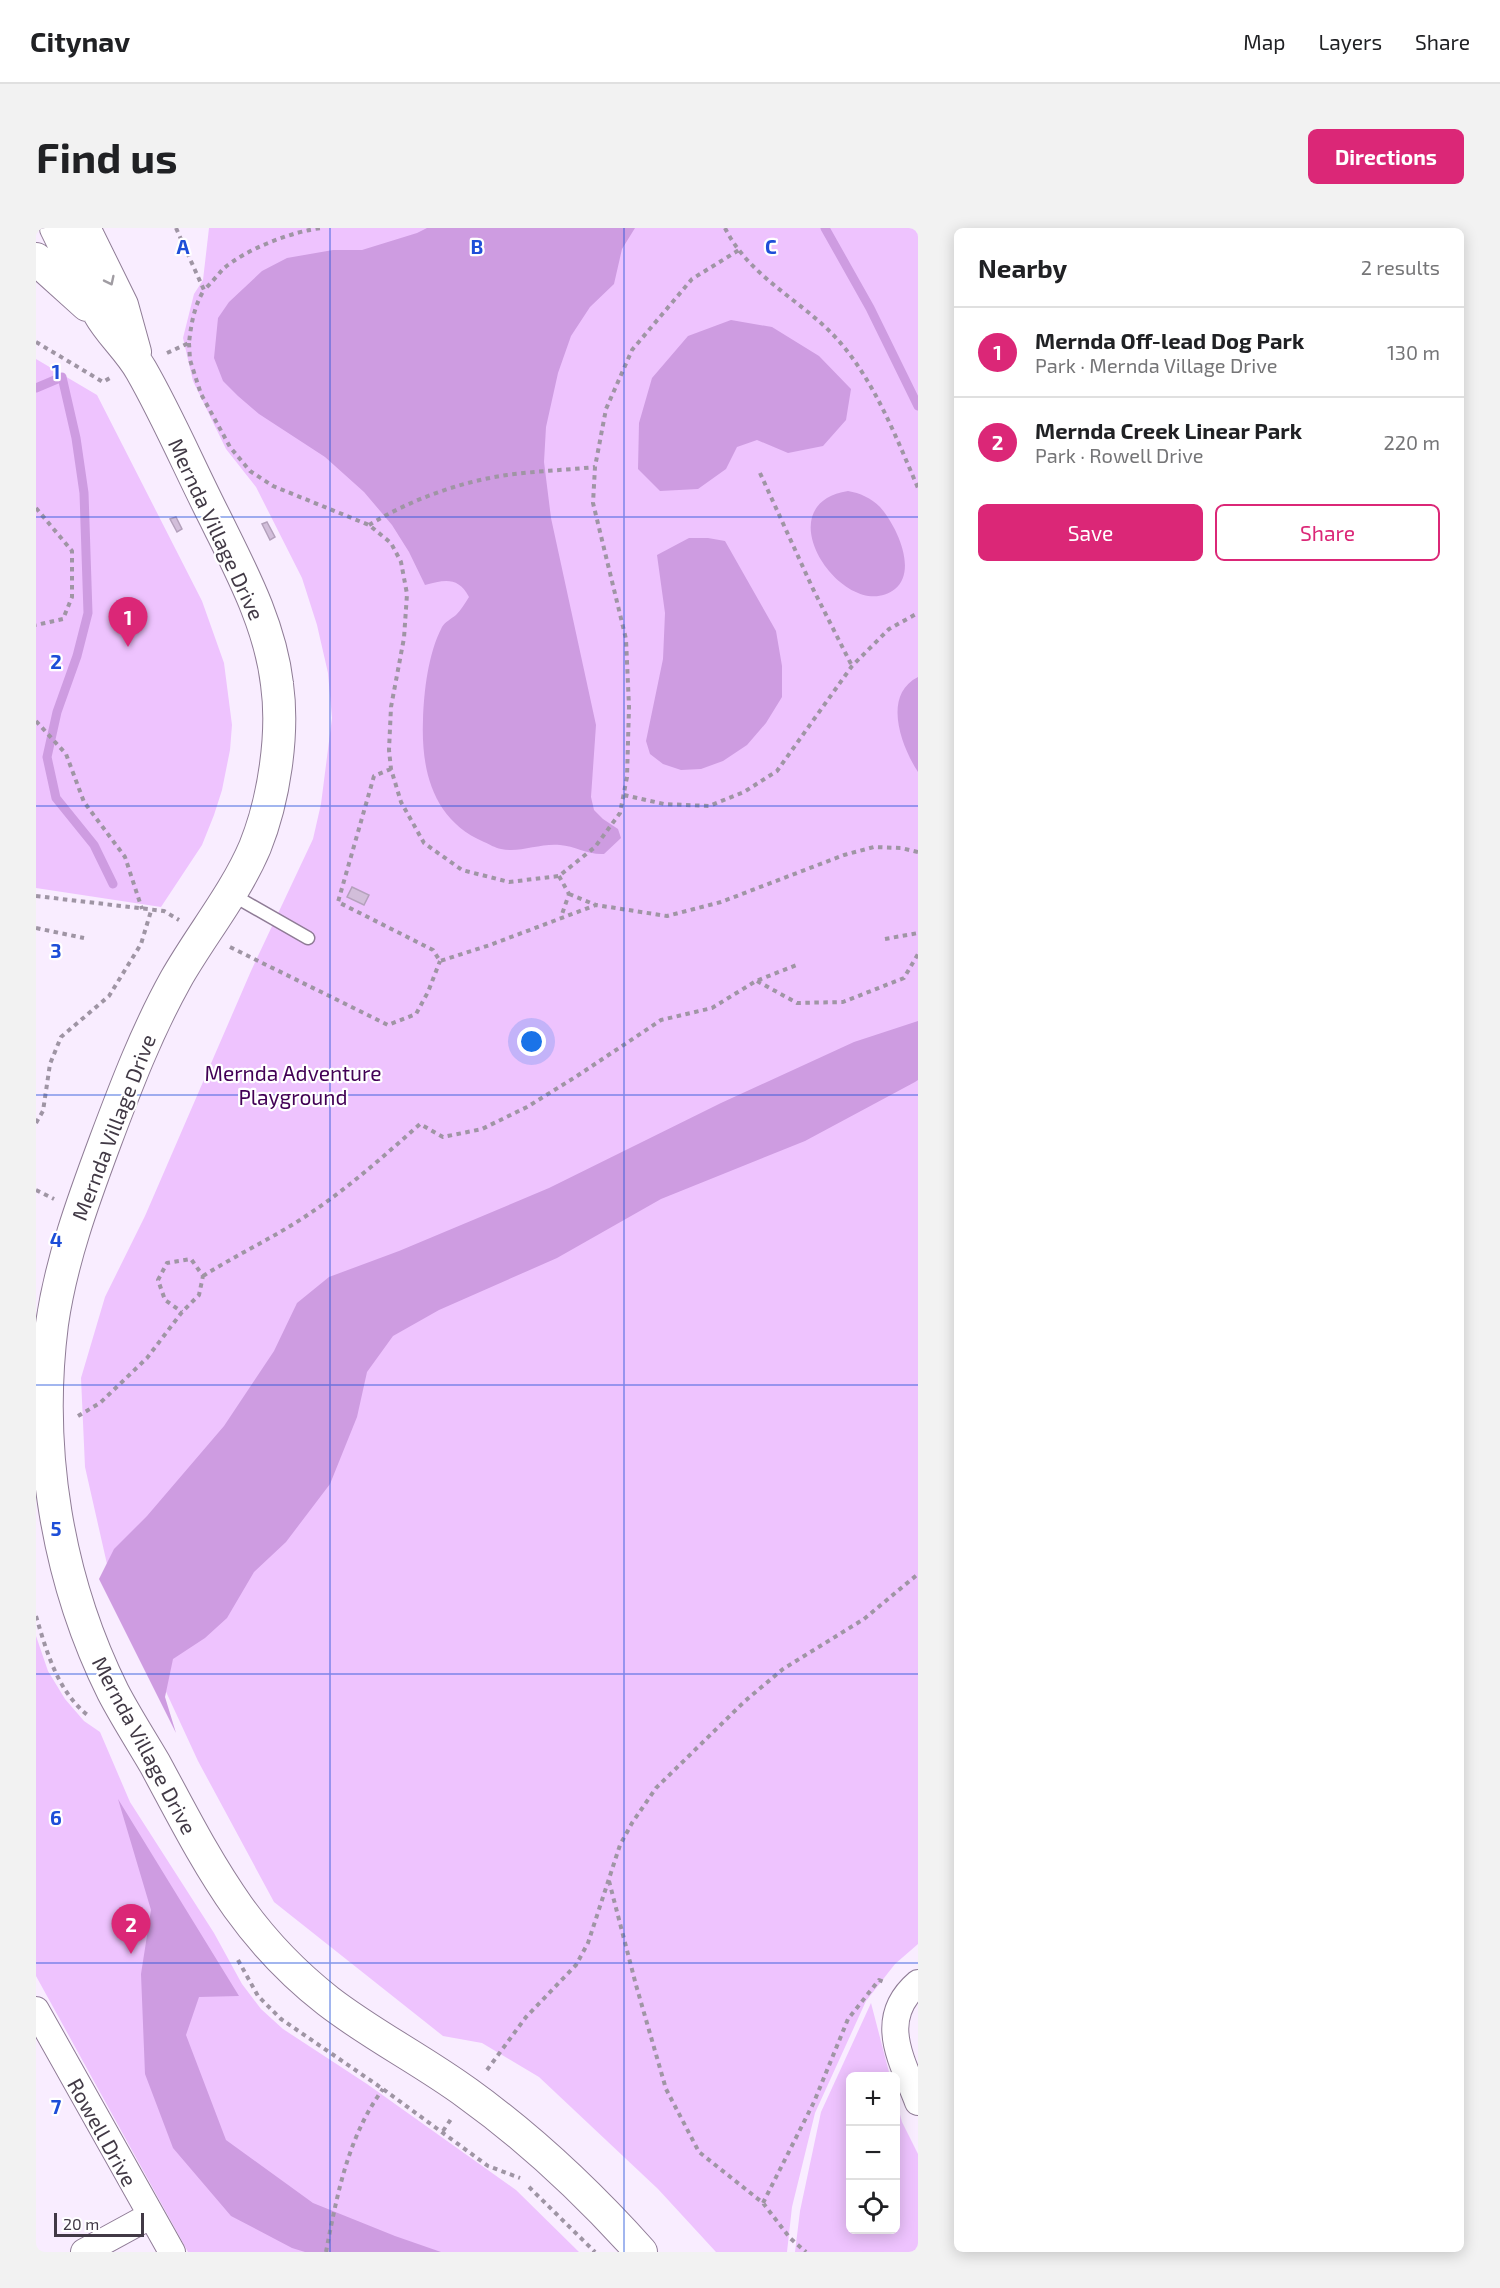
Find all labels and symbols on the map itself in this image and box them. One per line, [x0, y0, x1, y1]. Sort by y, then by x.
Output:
text: A [176, 234, 190, 258]
text: B [471, 234, 483, 258]
text: C [765, 234, 777, 258]
one-way arrow [103, 274, 115, 285]
text: 1 [52, 359, 60, 383]
street label: Mernda Village Drive [164, 434, 270, 624]
pin: 1 [108, 598, 148, 647]
text: 2 [50, 649, 62, 673]
text: 3 [50, 938, 62, 962]
your location [517, 1027, 546, 1056]
street label: Mernda Village Drive [66, 1030, 160, 1224]
park label: Mernda Adventure Playground [204, 1060, 382, 1109]
text: 4 [50, 1227, 63, 1251]
text: 5 [50, 1516, 62, 1540]
street label: Mernda Village Drive [88, 1652, 202, 1838]
text: 6 [50, 1805, 62, 1829]
pin: 2 [112, 1904, 151, 1954]
street label: Rowell Drive [63, 2074, 143, 2190]
text: 7 [51, 2094, 62, 2118]
scale bar [54, 2210, 144, 2238]

